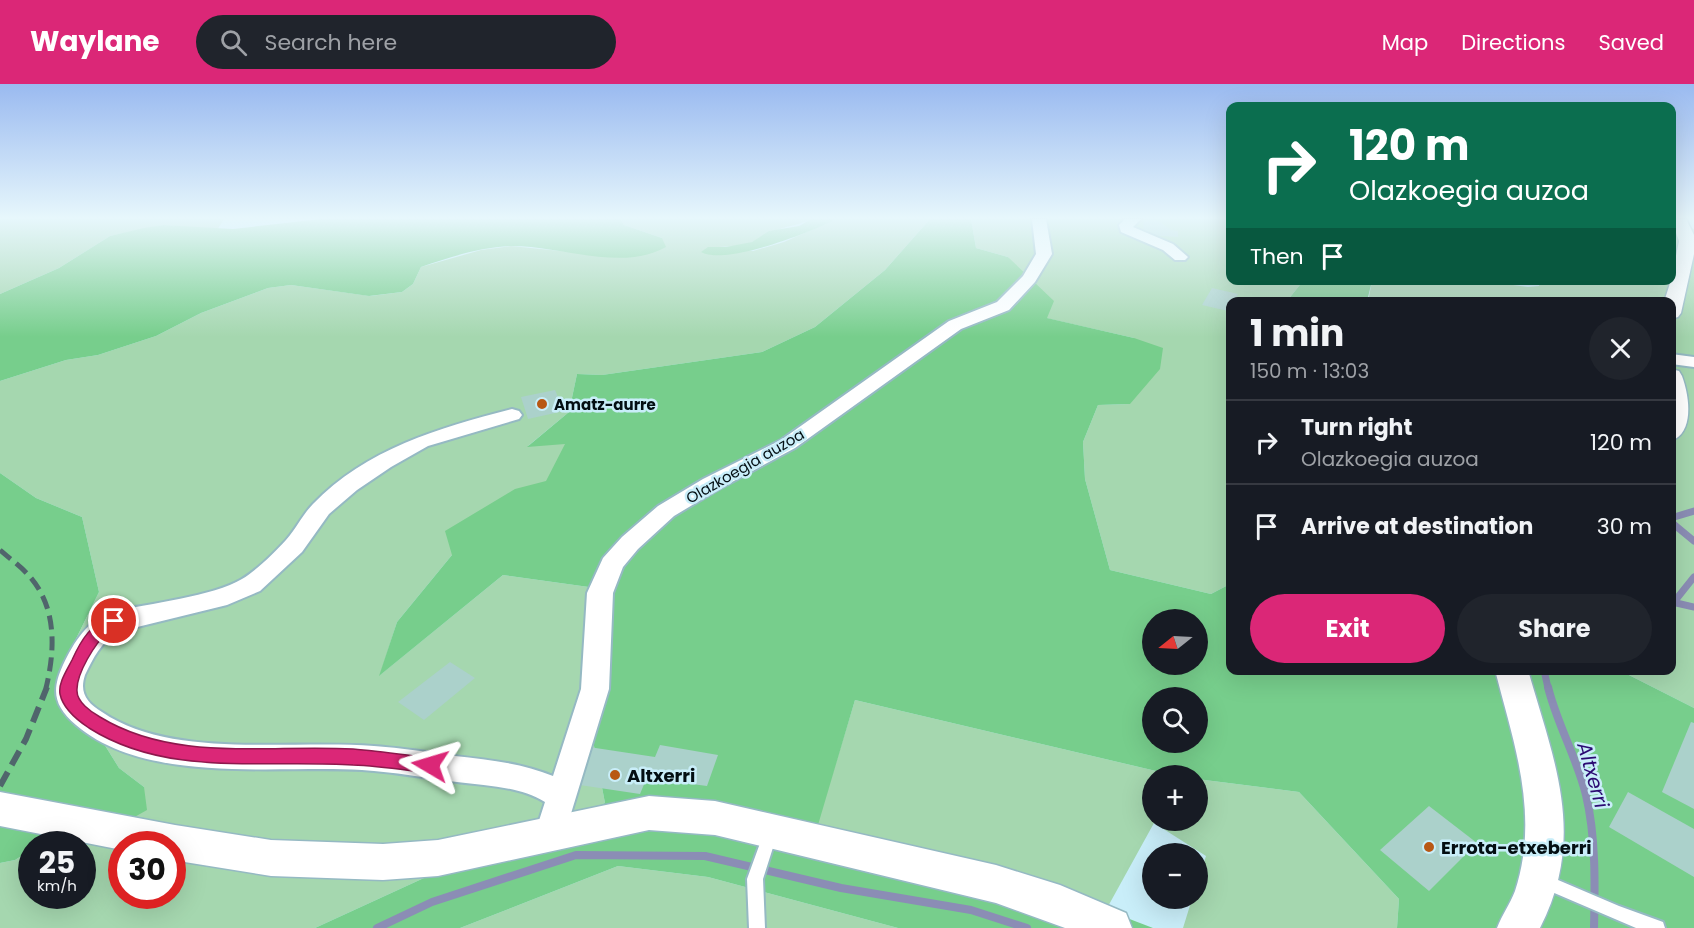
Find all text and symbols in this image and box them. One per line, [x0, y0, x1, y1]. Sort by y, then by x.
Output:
search box [196, 15, 616, 69]
text: Waylane [30, 22, 160, 61]
icon: search [217, 26, 250, 59]
text: Search here [265, 27, 397, 58]
text: Map [1382, 28, 1428, 57]
text: Directions [1461, 28, 1565, 57]
text: Saved [1598, 28, 1664, 57]
text: 120 m [1349, 116, 1470, 175]
icon: right [1250, 126, 1328, 204]
text: Olazkoegia auzoa [1349, 172, 1589, 209]
icon: arrive [1316, 240, 1349, 273]
text: Then [1250, 241, 1304, 272]
text: 1 min [1250, 308, 1344, 359]
button: close [1589, 317, 1652, 380]
text: 150 m · 13:03 [1250, 357, 1369, 385]
place label: Amatz-aurre [554, 394, 656, 415]
marker: Amatz-aurre [535, 397, 549, 411]
text: Turn right [1301, 412, 1412, 443]
street label: Olazkoegia auzoa [682, 424, 808, 508]
icon: right [1250, 426, 1283, 459]
text: 120 m [1590, 427, 1652, 458]
text: Olazkoegia auzoa [1301, 445, 1479, 473]
icon: arrive [1250, 510, 1283, 543]
text: Arrive at destination [1301, 511, 1533, 542]
text: 30 m [1597, 511, 1652, 542]
button: Exit [1250, 594, 1445, 663]
button: Share [1457, 594, 1652, 663]
pin [88, 595, 139, 646]
icon: arrive [97, 604, 130, 637]
north arrow [1142, 609, 1208, 675]
map controls [1142, 609, 1208, 909]
button: search [1142, 687, 1208, 753]
position arrow [398, 733, 462, 797]
water label: Altxerri [1570, 738, 1616, 812]
place label: Altxerri [627, 763, 695, 788]
button: + [1142, 765, 1208, 831]
marker: Altxerri [608, 768, 622, 782]
speed limit sign: 30 [108, 831, 186, 909]
place label: Errota-etxeberri [1441, 835, 1592, 860]
marker: Errota-etxeberri [1422, 840, 1436, 854]
text: 25 [39, 841, 75, 884]
button: − [1142, 843, 1208, 909]
text: km/h [37, 875, 77, 896]

